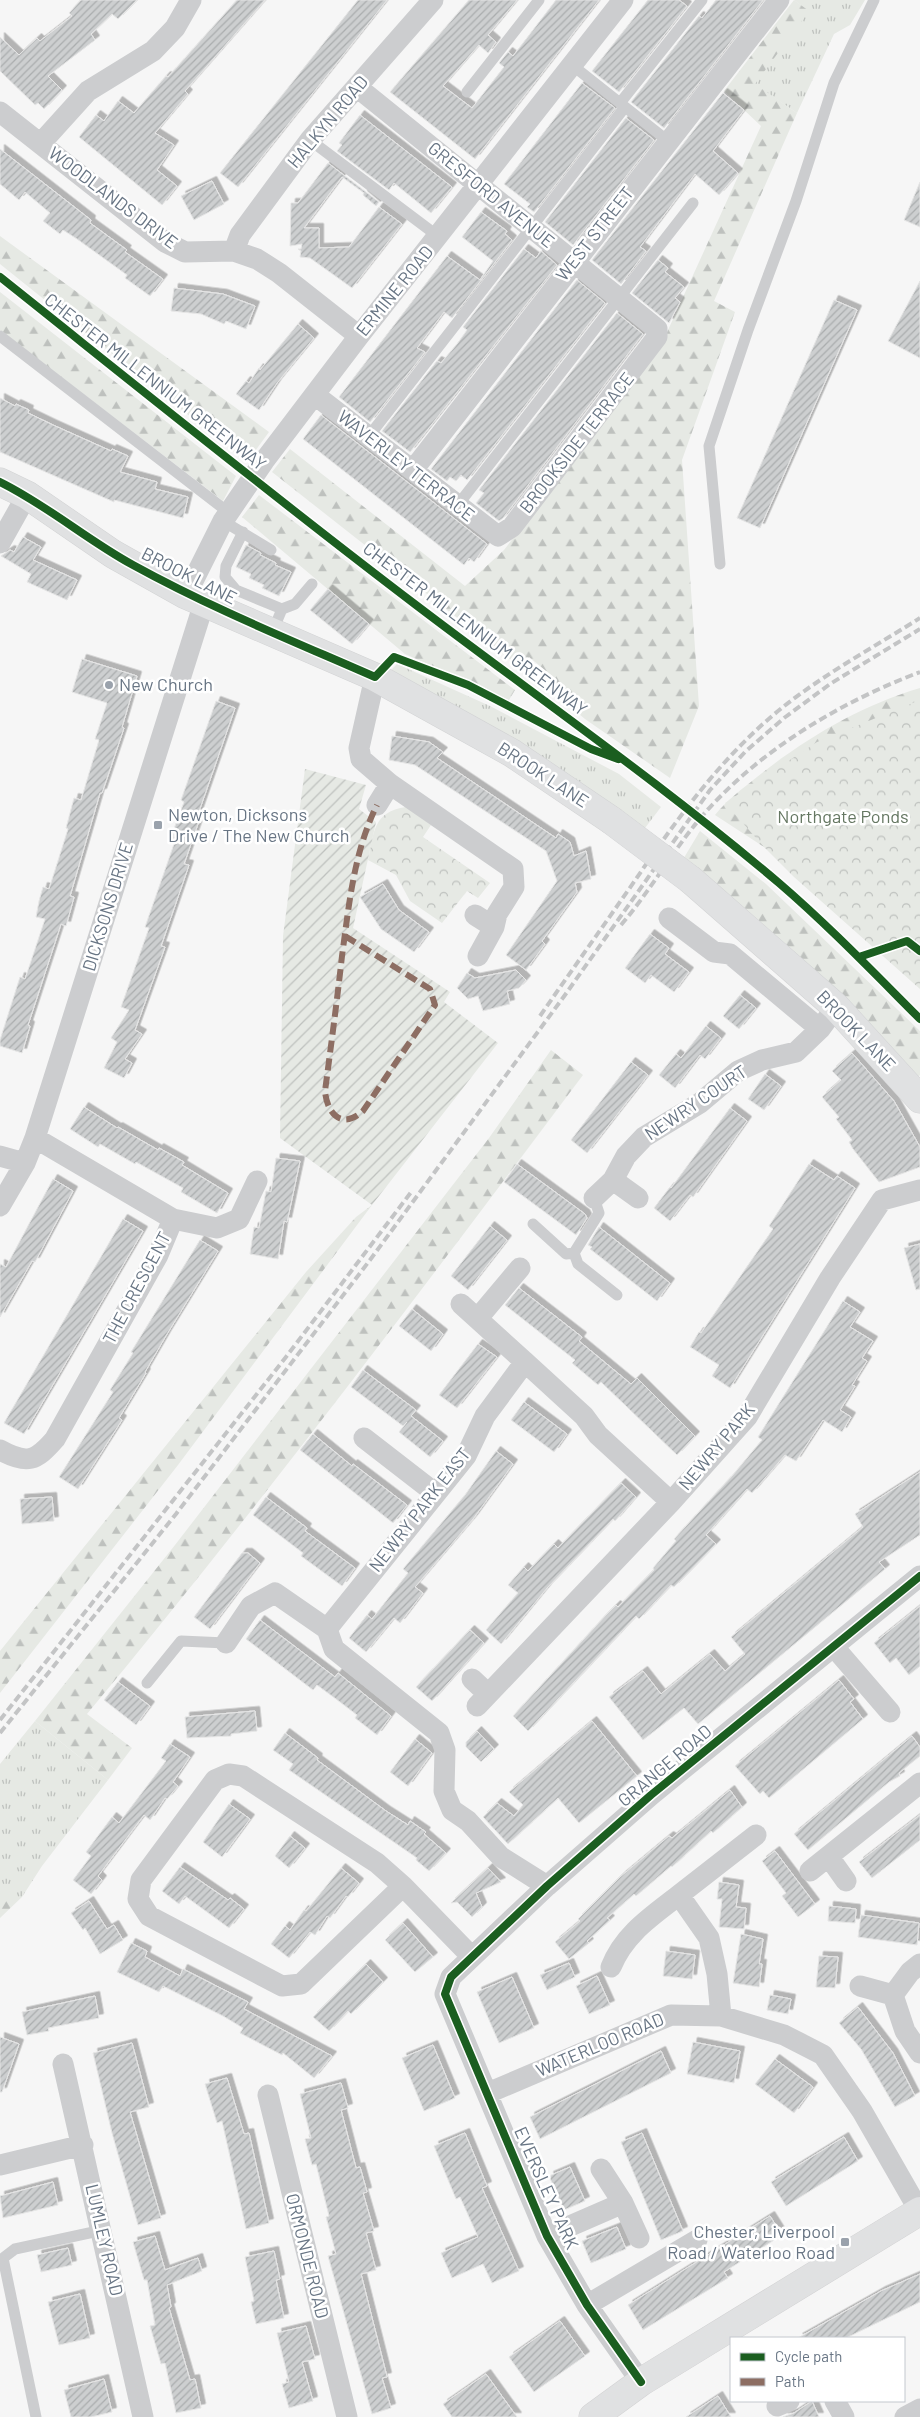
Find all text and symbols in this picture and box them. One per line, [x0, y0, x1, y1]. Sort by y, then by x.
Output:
street label: HALKYN ROAD [282, 71, 372, 172]
street label: GRESFORD AVENUE [424, 136, 559, 252]
street label: WOODLANDS DRIVE [45, 141, 183, 253]
street label: WEST STREET [550, 182, 638, 285]
street label: ERMINE ROAD [351, 241, 437, 340]
street label: CHESTER MILLENNIUM GREENWAY [40, 288, 271, 475]
street label: BROOKSIDE TERRACE [514, 368, 638, 517]
street label: WAVERLEY TERRACE [334, 405, 479, 526]
street label: CHESTER MILLENNIUM GREENWAY [359, 537, 592, 720]
street label: BROOK LANE [138, 542, 241, 609]
place label: New Church [119, 673, 213, 695]
marker: New Church [103, 679, 115, 691]
street label: BROOK LANE [494, 737, 593, 812]
place label: Newton, Dicksons Drive / The New Church [168, 803, 349, 846]
park label: Northgate Ponds [777, 805, 909, 827]
marker: Newton, Dicksons Drive / The New Church [152, 819, 164, 831]
street label: DICKSONS DRIVE [77, 840, 137, 974]
street label: BROOK LANE [813, 985, 901, 1075]
street label: NEWRY COURT [640, 1060, 751, 1144]
street label: THE CRESCENT [97, 1228, 175, 1347]
street label: NEWRY PARK [674, 1398, 759, 1494]
street label: NEWRY PARK EAST [364, 1443, 475, 1576]
street label: GRANGE ROAD [613, 1720, 716, 1811]
street label: WATERLOO ROAD [533, 2007, 667, 2081]
street label: EVERSLEY PARK [510, 2123, 584, 2252]
street label: LUMLEY ROAD [81, 2182, 129, 2298]
street label: ORMONDE ROAD [282, 2191, 334, 2321]
place label: Chester, Liverpool Road / Waterloo Road [667, 2220, 835, 2263]
marker: Chester, Liverpool Road / Waterloo Road [839, 2236, 851, 2248]
legend [730, 2337, 905, 2402]
text: Cycle path [775, 2347, 842, 2365]
text: Path [775, 2372, 805, 2390]

